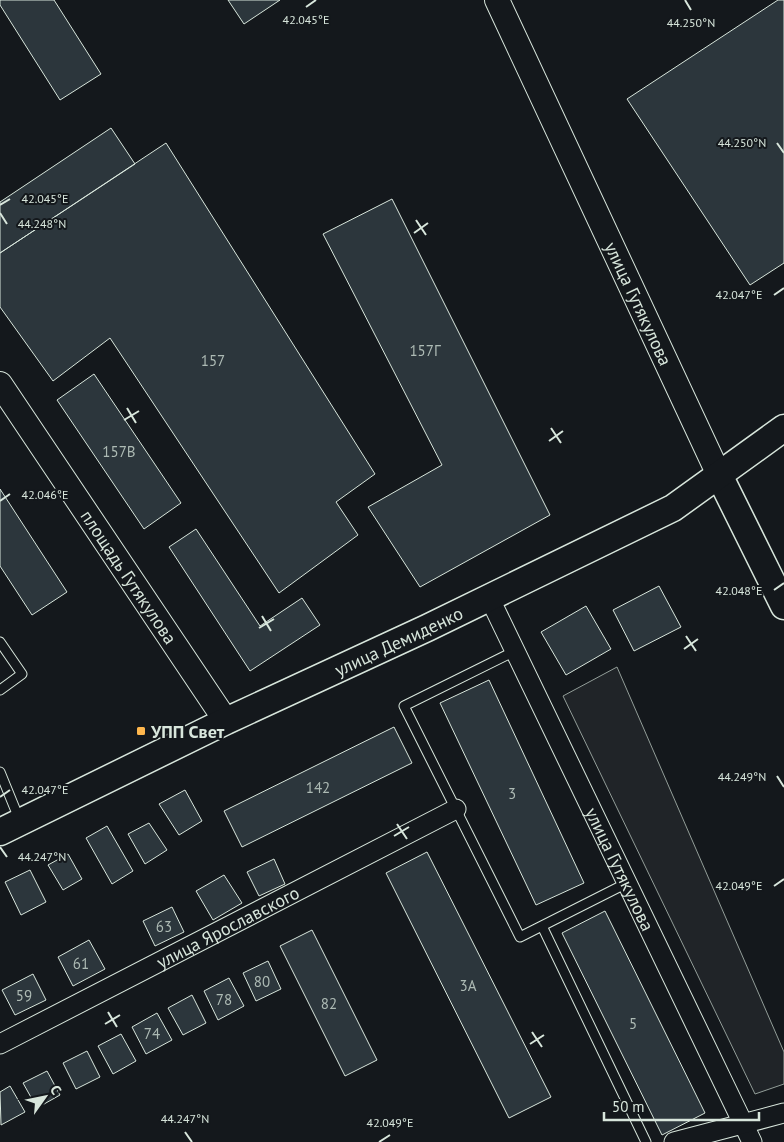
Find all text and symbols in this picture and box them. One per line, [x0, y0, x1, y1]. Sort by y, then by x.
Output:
text: 42.045°E [283, 12, 329, 27]
text: 44.250°N [667, 15, 715, 30]
text: 44.250°N [718, 135, 766, 150]
text: 42.045°E [22, 191, 68, 206]
text: 44.248°N [18, 216, 66, 231]
street label: улица Гутякулова [600, 238, 678, 369]
text: 42.047°E [716, 287, 762, 302]
house number: 157Г [409, 341, 441, 360]
house number: 157 [201, 351, 225, 370]
house number: 157В [102, 442, 136, 461]
text: 42.046°E [22, 487, 68, 502]
street label: площадь Гутякулова [76, 505, 182, 648]
text: 42.048°E [716, 583, 762, 598]
street label: улица Демиденко [331, 601, 466, 681]
place label: УПП Свет [150, 720, 225, 743]
marker: УПП Свет [135, 725, 147, 737]
text: 44.249°N [718, 769, 766, 784]
house number: 142 [306, 778, 330, 797]
text: 42.047°E [22, 782, 68, 797]
house number: 3 [508, 784, 516, 803]
street label: улица Гутякулова [581, 804, 660, 934]
text: 44.247°N [18, 849, 66, 864]
text: 42.049°E [716, 878, 762, 893]
street label: улица Ярославского [152, 880, 303, 973]
house number: 63 [156, 917, 172, 936]
house number: 61 [73, 954, 89, 973]
house number: 80 [254, 972, 270, 991]
house number: 3А [460, 976, 477, 995]
house number: 59 [16, 986, 32, 1005]
house number: 78 [216, 990, 232, 1009]
house number: 82 [321, 994, 337, 1013]
house number: 5 [629, 1014, 637, 1033]
house number: 74 [144, 1024, 160, 1043]
north arrow [20, 1072, 70, 1122]
text: С [46, 1082, 66, 1098]
scale bar [604, 1090, 759, 1122]
text: 50 m [612, 1097, 645, 1116]
text: 44.247°N [161, 1111, 209, 1126]
text: 42.049°E [367, 1115, 413, 1130]

